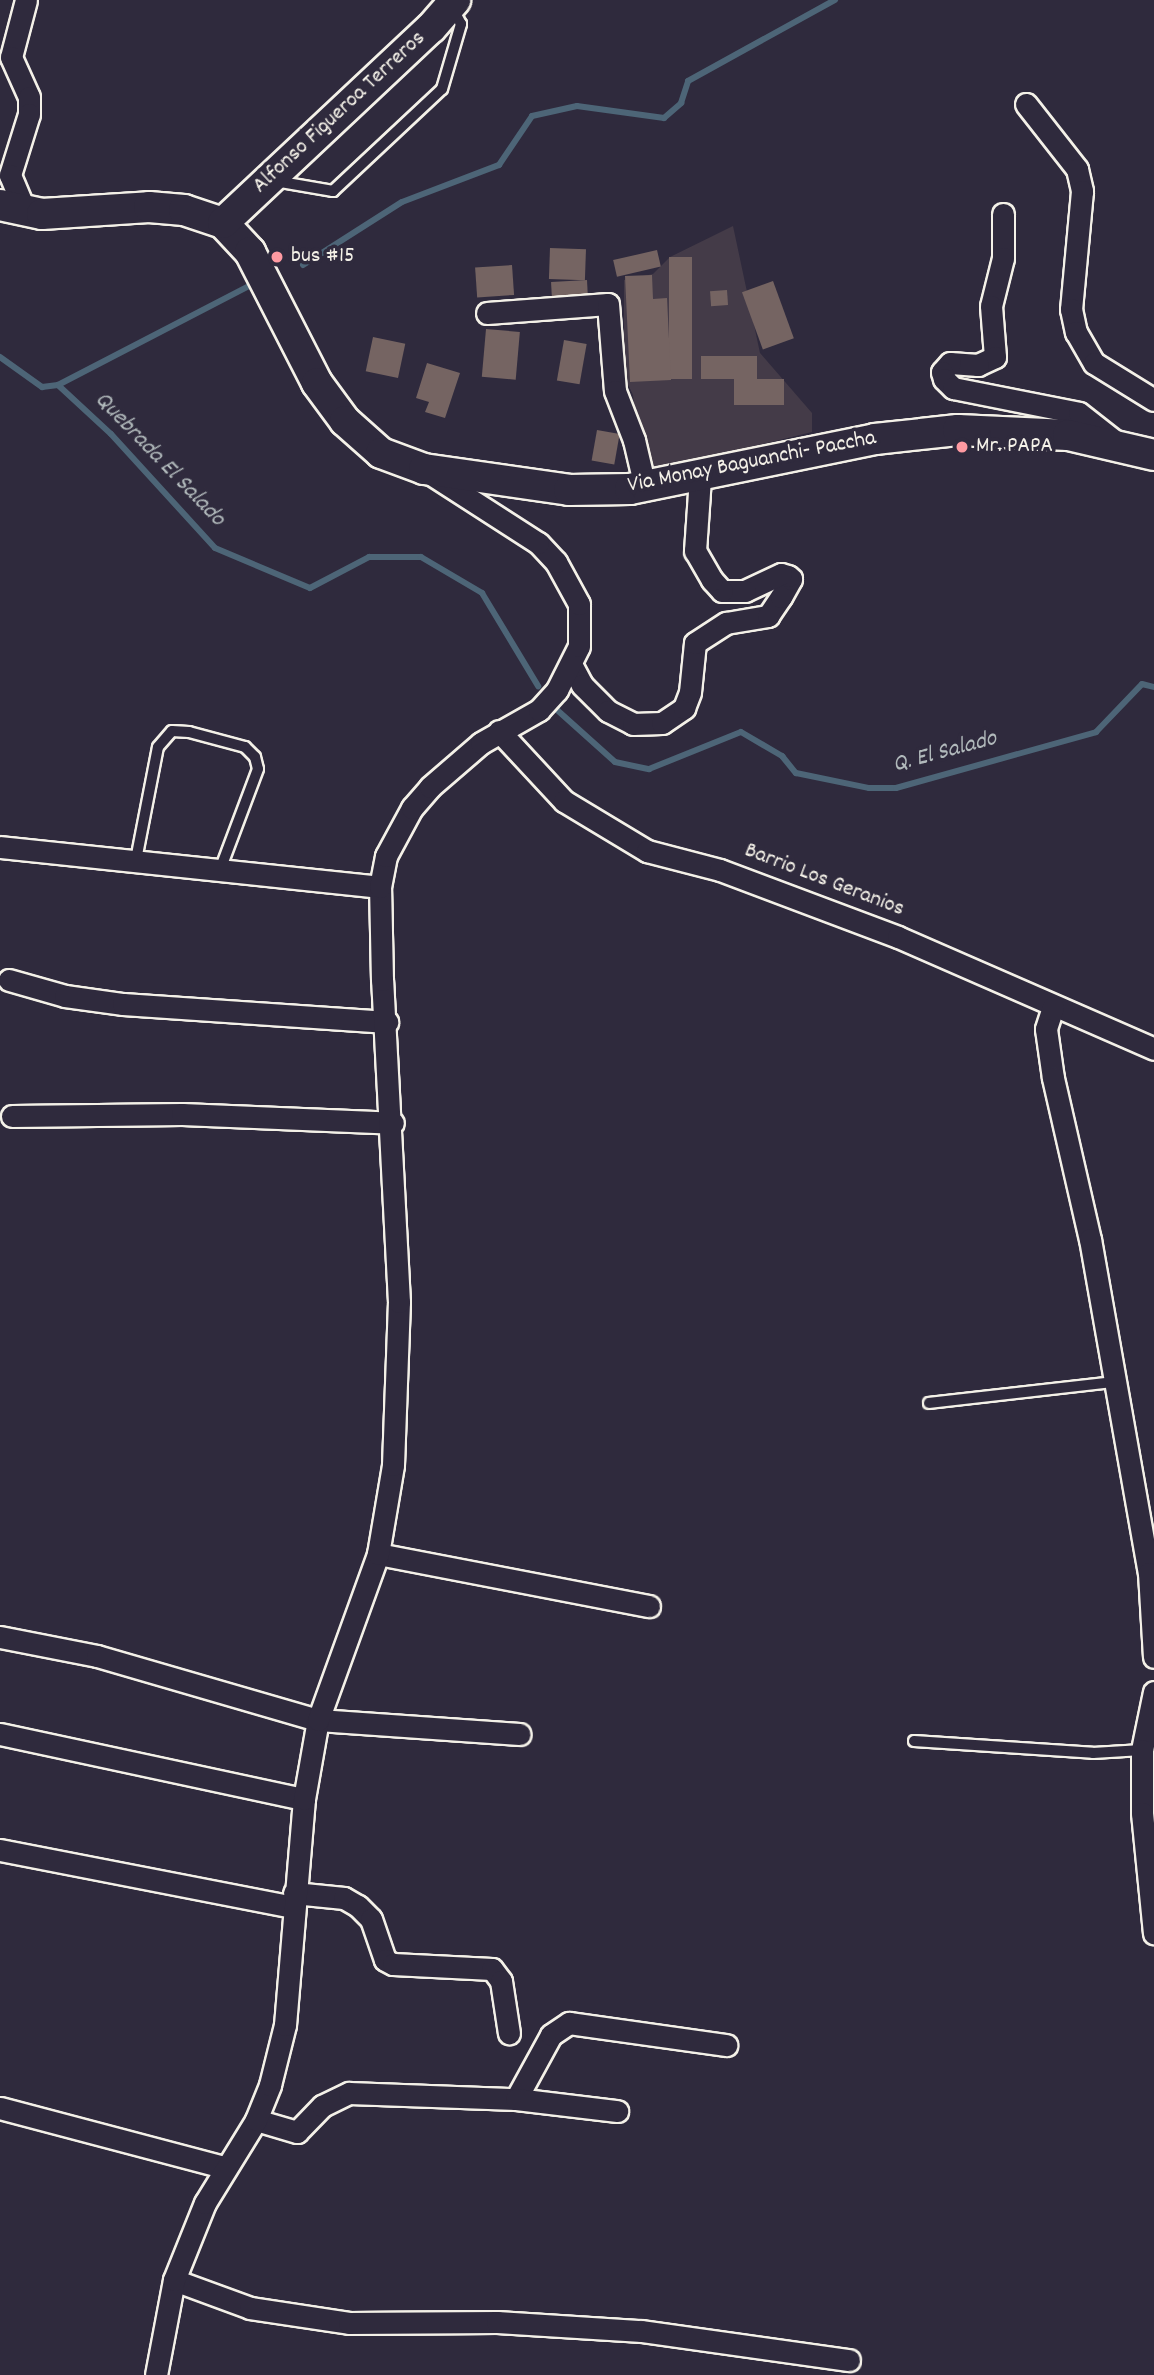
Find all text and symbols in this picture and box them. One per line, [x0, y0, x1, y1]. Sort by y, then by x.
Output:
street label: Alfonso Figueroa Terreros [248, 26, 432, 200]
place label: bus #15 [291, 243, 355, 271]
marker: bus #15 [269, 249, 285, 265]
water label: Quebrada El Salado [87, 387, 231, 533]
street label: Via Monay Baguanchi- Paccha [626, 425, 878, 501]
place label: Mr. PAPA [976, 433, 1053, 461]
marker: Mr. PAPA [954, 439, 970, 455]
water label: Q. El Salado [890, 725, 1000, 781]
street label: Barrio Los Geranios [740, 838, 908, 924]

